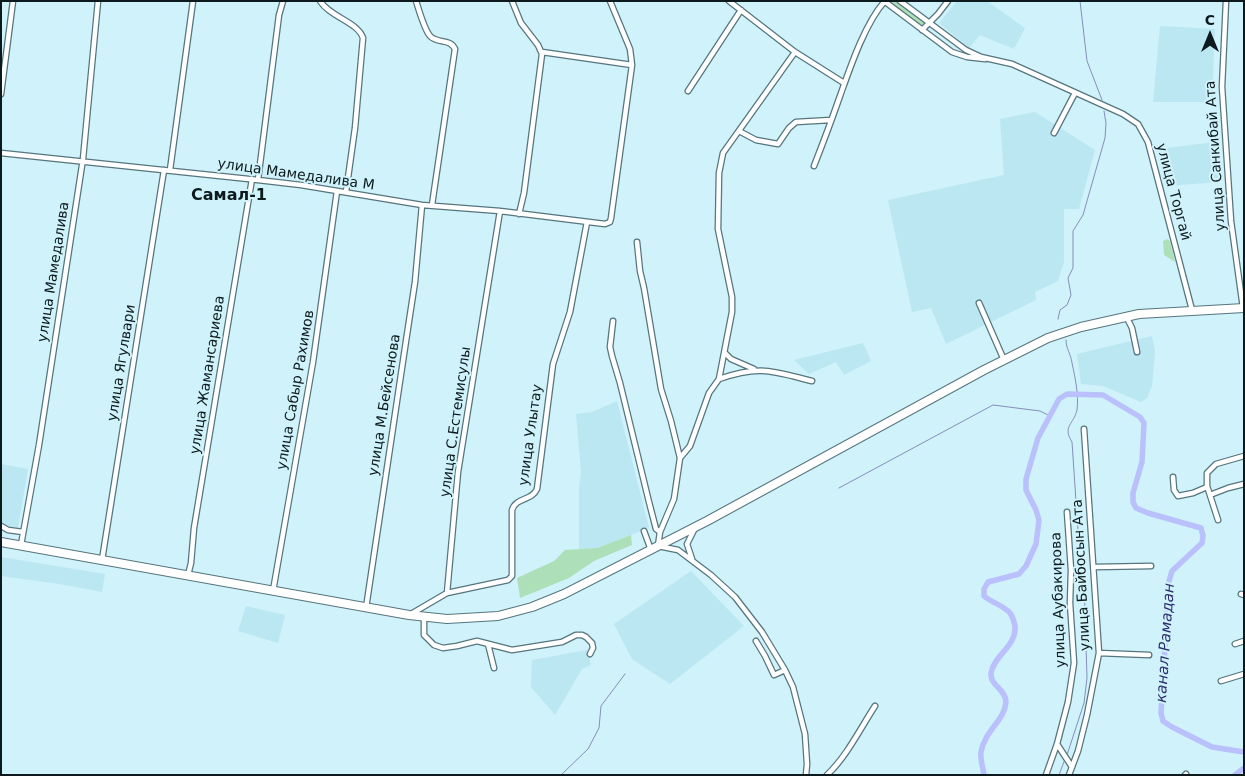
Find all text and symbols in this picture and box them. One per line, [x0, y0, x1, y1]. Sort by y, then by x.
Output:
north arrow [1185, 10, 1235, 60]
text: С [1205, 12, 1215, 28]
street label: улица Санкибай Ата [1202, 80, 1230, 232]
street label: улица Торгай [1152, 142, 1194, 242]
street label: улица Мамедалива М [216, 156, 376, 194]
district label: Самал-1 [191, 186, 267, 206]
street label: улица Мамедалива [35, 201, 73, 343]
street label: улица Жамансариева [187, 294, 229, 456]
street label: улица Ягулвари [104, 303, 140, 423]
street label: улица Сабыр Рахимов [274, 309, 318, 471]
street label: улица М.Бейсенова [365, 333, 405, 477]
street label: улица С.Естемисулы [437, 346, 475, 498]
street label: улица Улытау [516, 383, 546, 487]
street label: улица Байбосын Ата [1070, 499, 1094, 651]
street label: улица Аубакирова [1048, 532, 1070, 668]
water label: канал Рамадан [1153, 583, 1179, 703]

